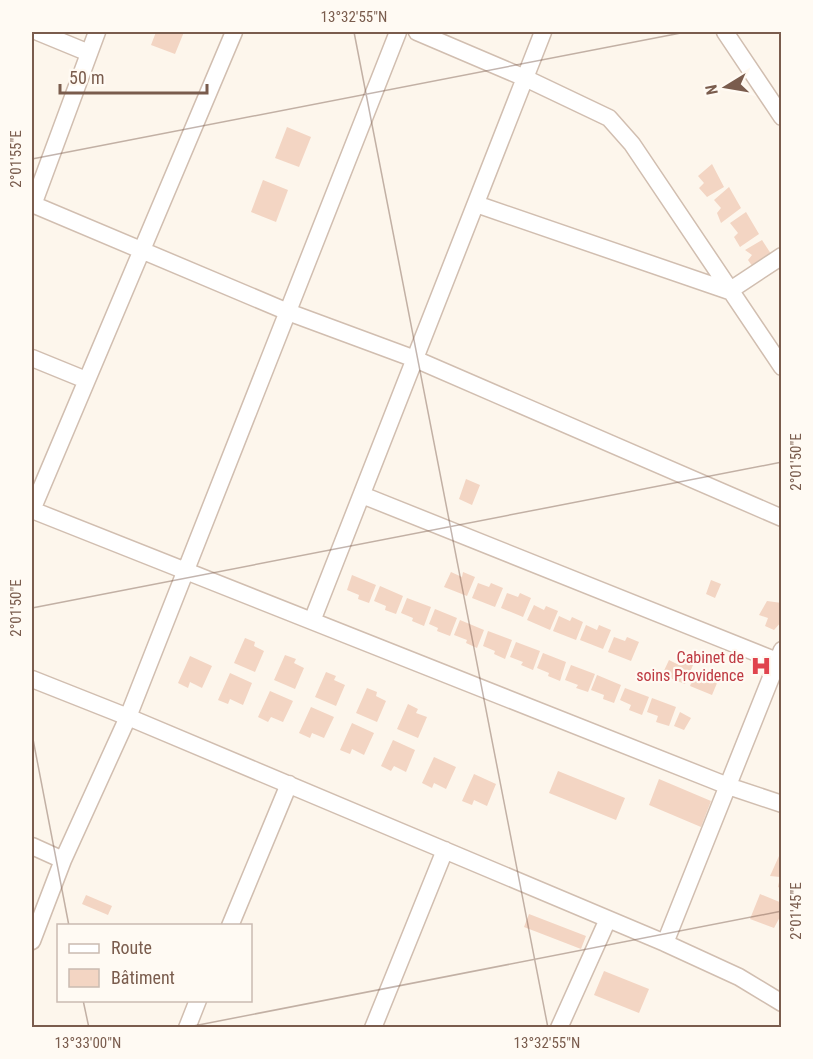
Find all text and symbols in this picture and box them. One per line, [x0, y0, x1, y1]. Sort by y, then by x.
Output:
text: 13°32'55"N [321, 8, 387, 26]
scale bar [60, 57, 207, 95]
north arrow [696, 57, 756, 117]
text: 50 m [69, 67, 104, 88]
text: N [702, 83, 722, 96]
text: 2°01'55"E [7, 130, 25, 188]
text: 2°01'50"E [787, 433, 805, 491]
text: 2°01'50"E [7, 579, 25, 637]
place label: Cabinet de soins Providence [636, 648, 744, 685]
hospital icon: Cabinet de soins Providence [749, 654, 773, 678]
text: 2°01'45"E [787, 882, 805, 940]
legend [57, 924, 252, 1002]
text: Route [111, 937, 152, 958]
text: Bâtiment [111, 967, 175, 988]
text: 13°33'00"N [55, 1034, 121, 1052]
text: 13°32'55"N [514, 1034, 580, 1052]

